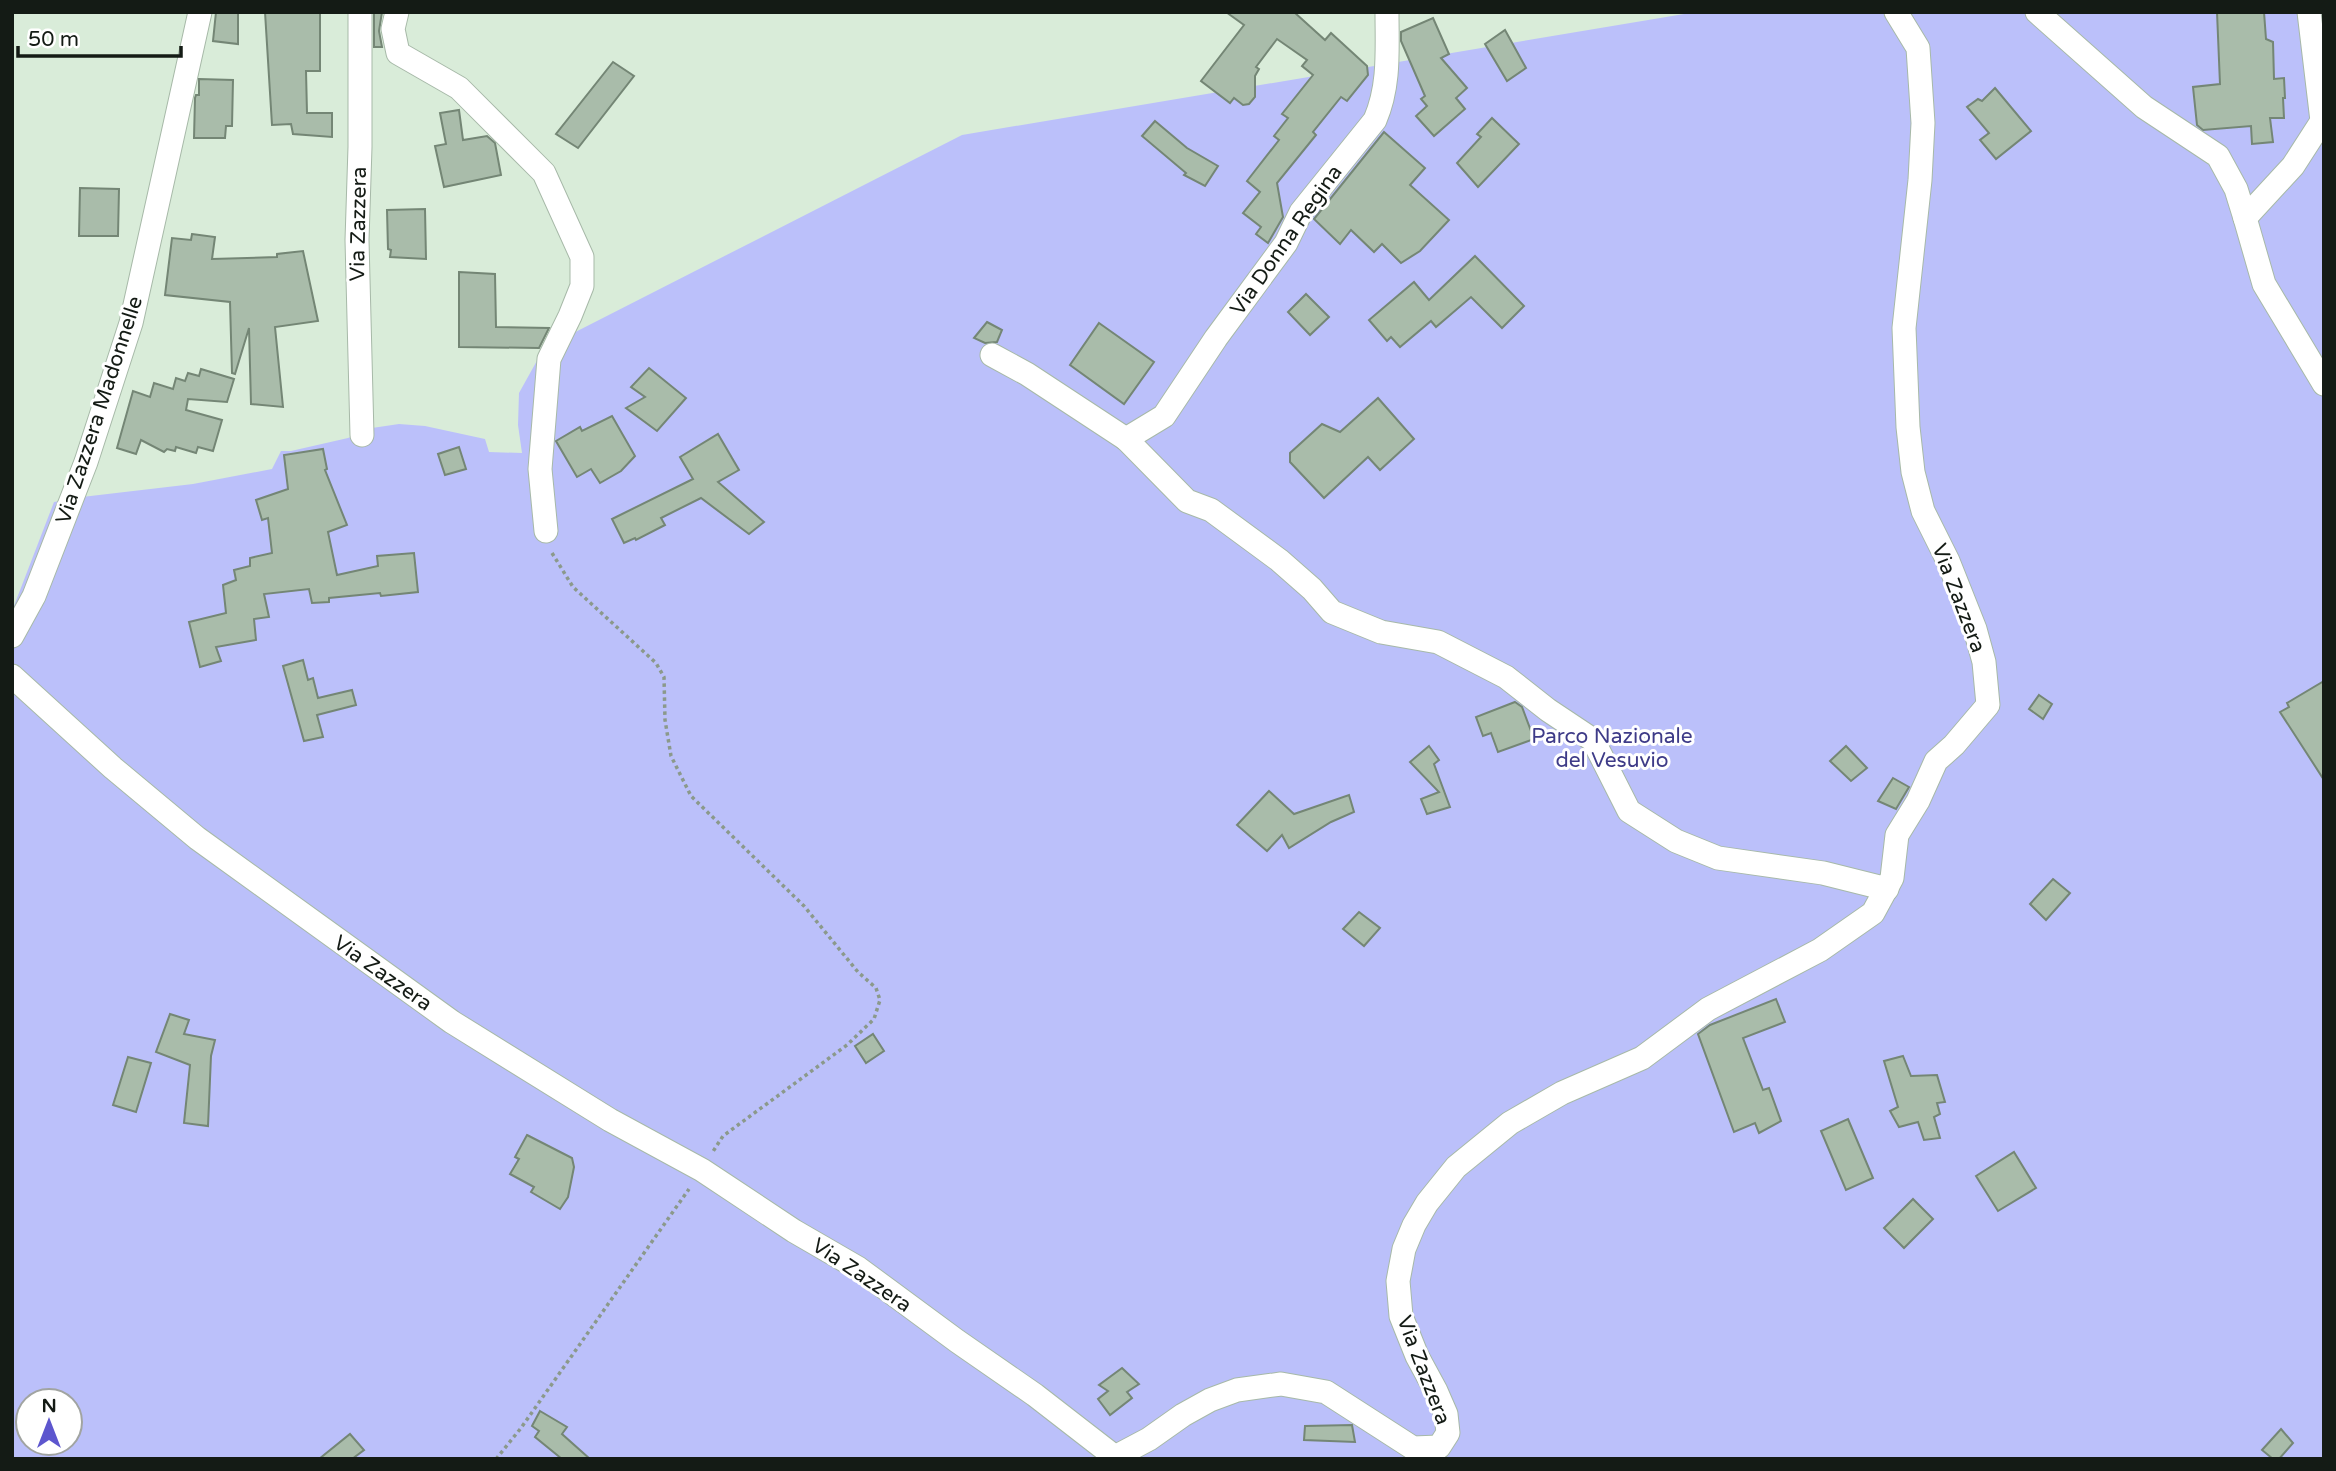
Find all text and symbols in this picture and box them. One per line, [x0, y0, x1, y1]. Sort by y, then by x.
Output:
scale bar [18, 14, 180, 58]
text: 50 m [28, 27, 79, 52]
street label: Via Donna Regina [1225, 160, 1348, 320]
street label: Via Zazzera [345, 166, 372, 282]
street label: Via Zazzera Madonnelle [51, 293, 148, 527]
street label: Via Zazzera [1926, 540, 1991, 656]
park label: Parco Nazionale del Vesuvio [1531, 724, 1693, 773]
street label: Via Zazzera [329, 930, 437, 1017]
street label: Via Zazzera [807, 1233, 916, 1318]
street label: Via Zazzera [1391, 1312, 1456, 1428]
north arrow [14, 1387, 84, 1457]
text: N [41, 1395, 57, 1417]

